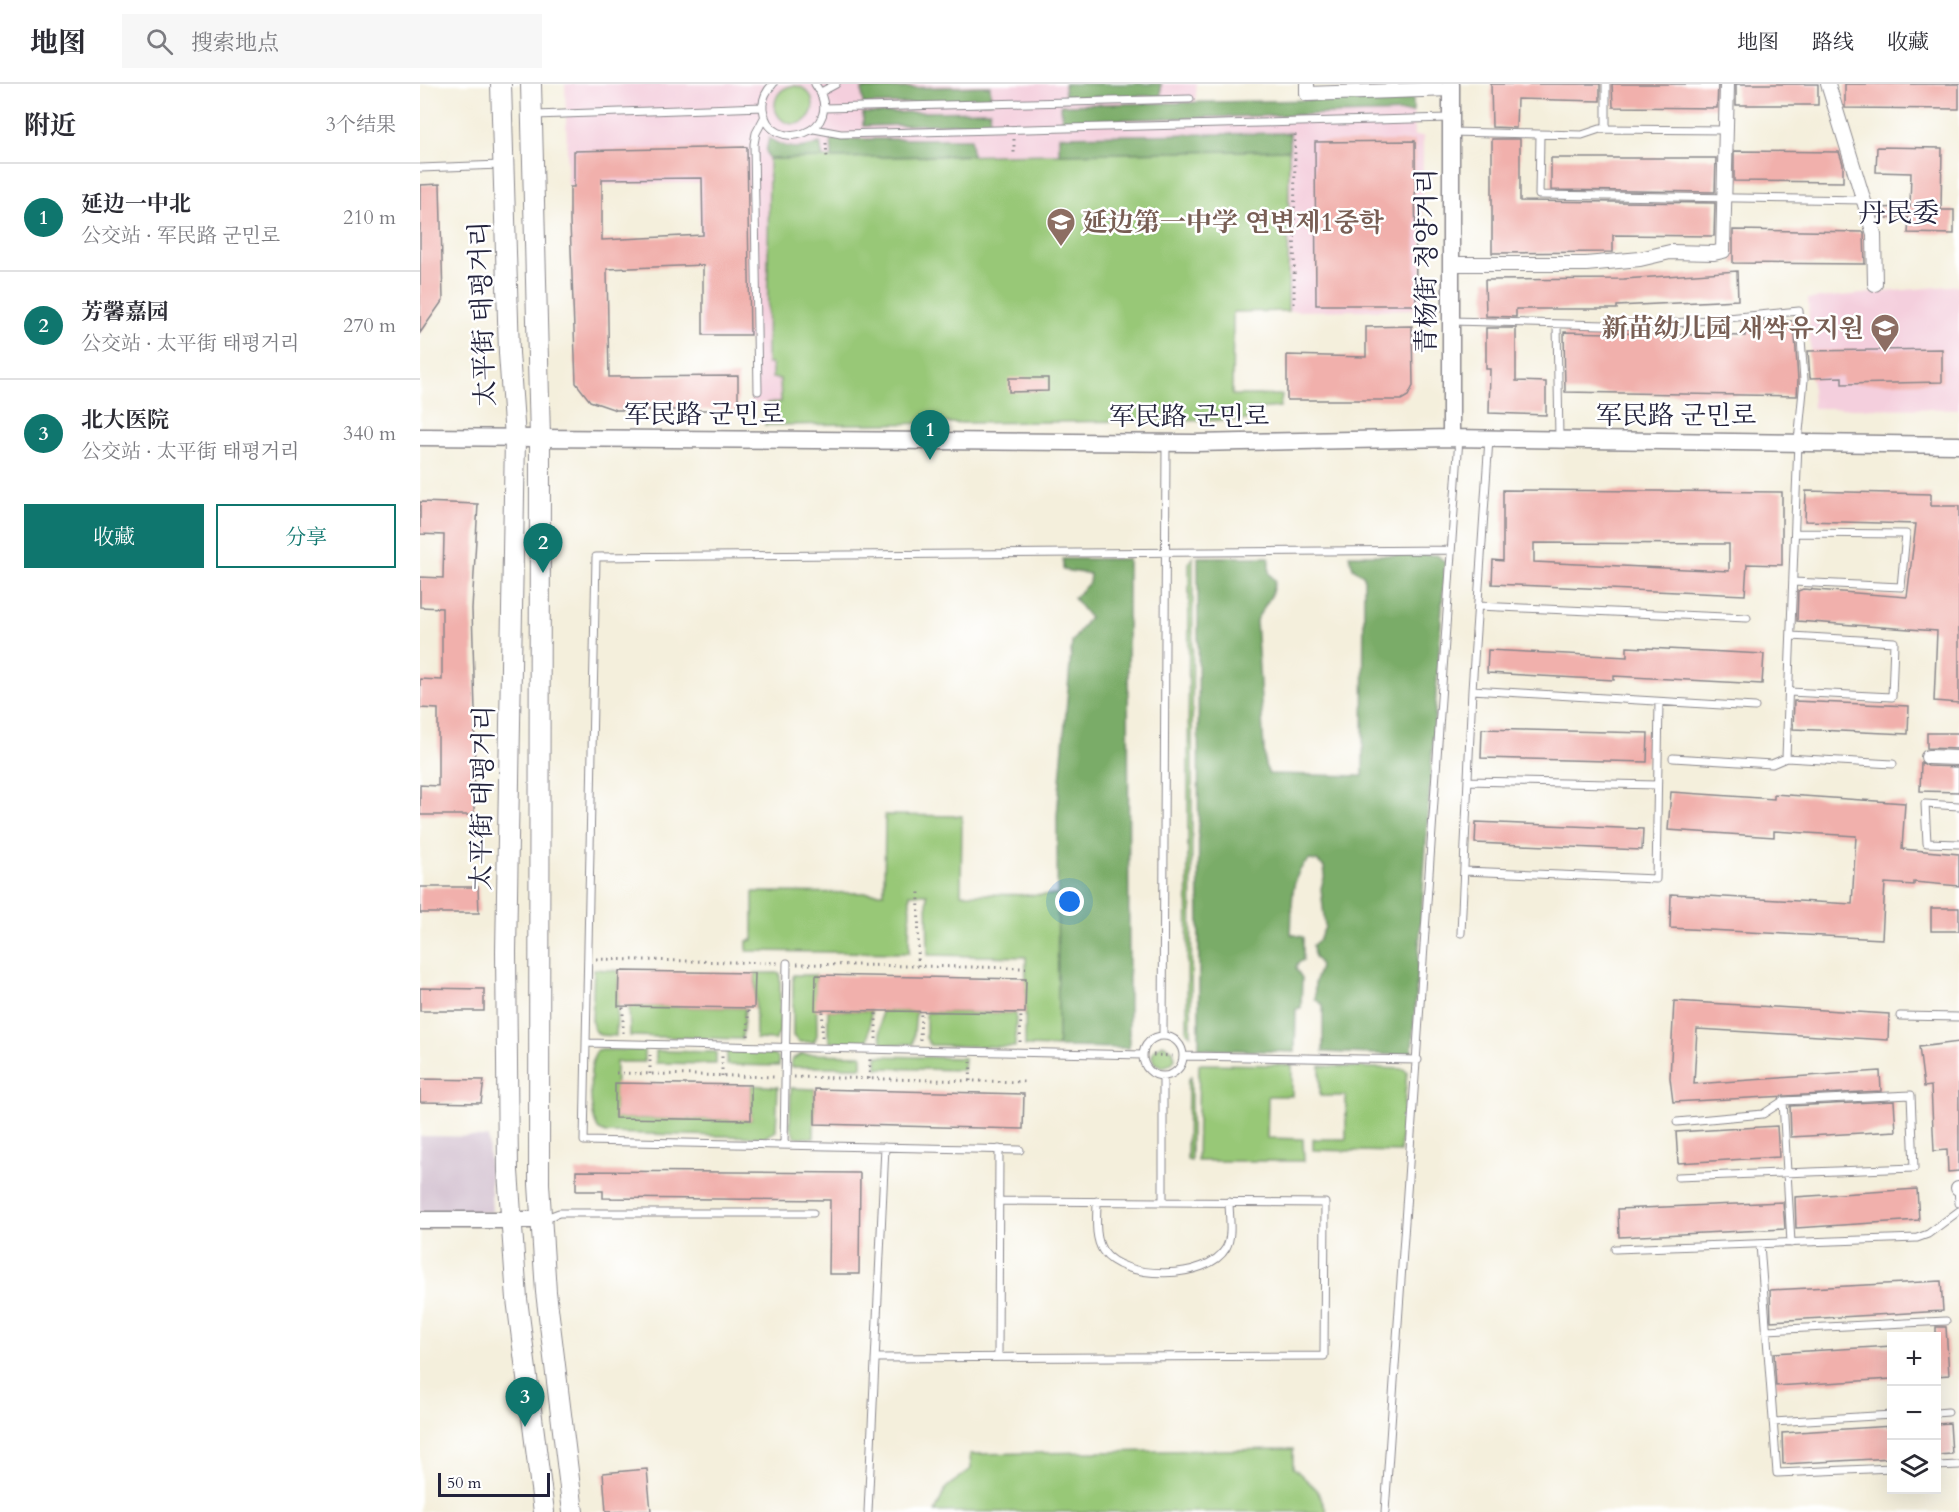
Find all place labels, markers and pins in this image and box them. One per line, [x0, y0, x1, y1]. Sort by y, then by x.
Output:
place label: 延边第一中学 연변제1중학 [1082, 205, 1385, 240]
school or university icon: 延边第一中学 연변제1중학 [1045, 206, 1077, 248]
place label: 新苗幼儿园 새싹유지원 [1601, 311, 1864, 346]
school or university icon: 新苗幼儿园 새싹유지원 [1869, 312, 1901, 354]
pin: 1 [910, 410, 950, 460]
pin: 2 [524, 524, 562, 573]
pin: 3 [506, 1378, 544, 1427]

